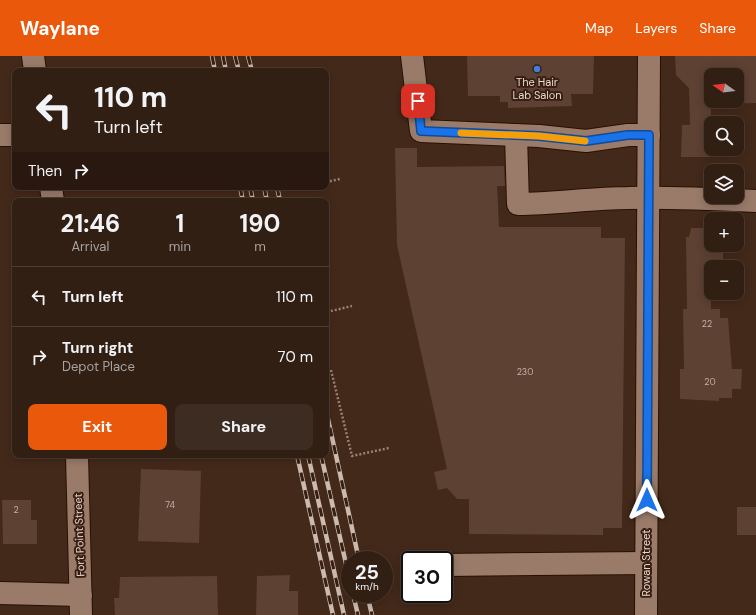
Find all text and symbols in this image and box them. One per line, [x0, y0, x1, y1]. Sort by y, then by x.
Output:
text: Waylane [20, 16, 100, 41]
text: Map [585, 19, 613, 37]
text: Layers [635, 19, 677, 37]
text: Share [699, 19, 736, 37]
marker: The Hair Lab Salon [532, 64, 542, 74]
north arrow [704, 68, 744, 108]
map controls [704, 68, 744, 300]
place label: The Hair Lab Salon [512, 75, 562, 102]
text: 110 m [94, 79, 167, 116]
icon: left [28, 84, 80, 136]
pin [401, 84, 435, 118]
icon: arrive [407, 90, 429, 112]
text: Turn left [94, 115, 163, 139]
button: search [704, 116, 744, 156]
icon: right [70, 160, 92, 182]
text: Then [28, 161, 62, 181]
button: layers [704, 164, 744, 204]
text: 21:46 [61, 208, 120, 239]
text: 1 [175, 208, 184, 239]
text: 190 [240, 208, 280, 239]
button: + [704, 212, 744, 252]
text: Arrival [71, 238, 109, 255]
text: min [169, 238, 191, 255]
text: m [254, 238, 266, 255]
button: − [704, 260, 744, 300]
icon: left [28, 286, 50, 308]
text: Turn left [62, 287, 123, 307]
text: 110 m [276, 287, 313, 307]
house number: 22 [702, 318, 712, 330]
text: Turn right [62, 338, 133, 358]
icon: right [28, 346, 50, 368]
text: 70 m [278, 347, 313, 367]
text: Depot Place [62, 358, 135, 375]
house number: 230 [517, 366, 533, 378]
house number: 20 [704, 376, 716, 388]
button: Exit [28, 404, 167, 450]
button: Share [175, 404, 313, 450]
position arrow [626, 479, 668, 521]
street label: Fort Point Street [71, 493, 87, 577]
house number: 74 [165, 499, 175, 511]
house number: 2 [13, 504, 19, 516]
street label: Rowan Street [639, 529, 653, 597]
speed limit sign: 30 [401, 551, 453, 603]
text: 25 [355, 559, 379, 585]
text: km/h [355, 580, 379, 593]

